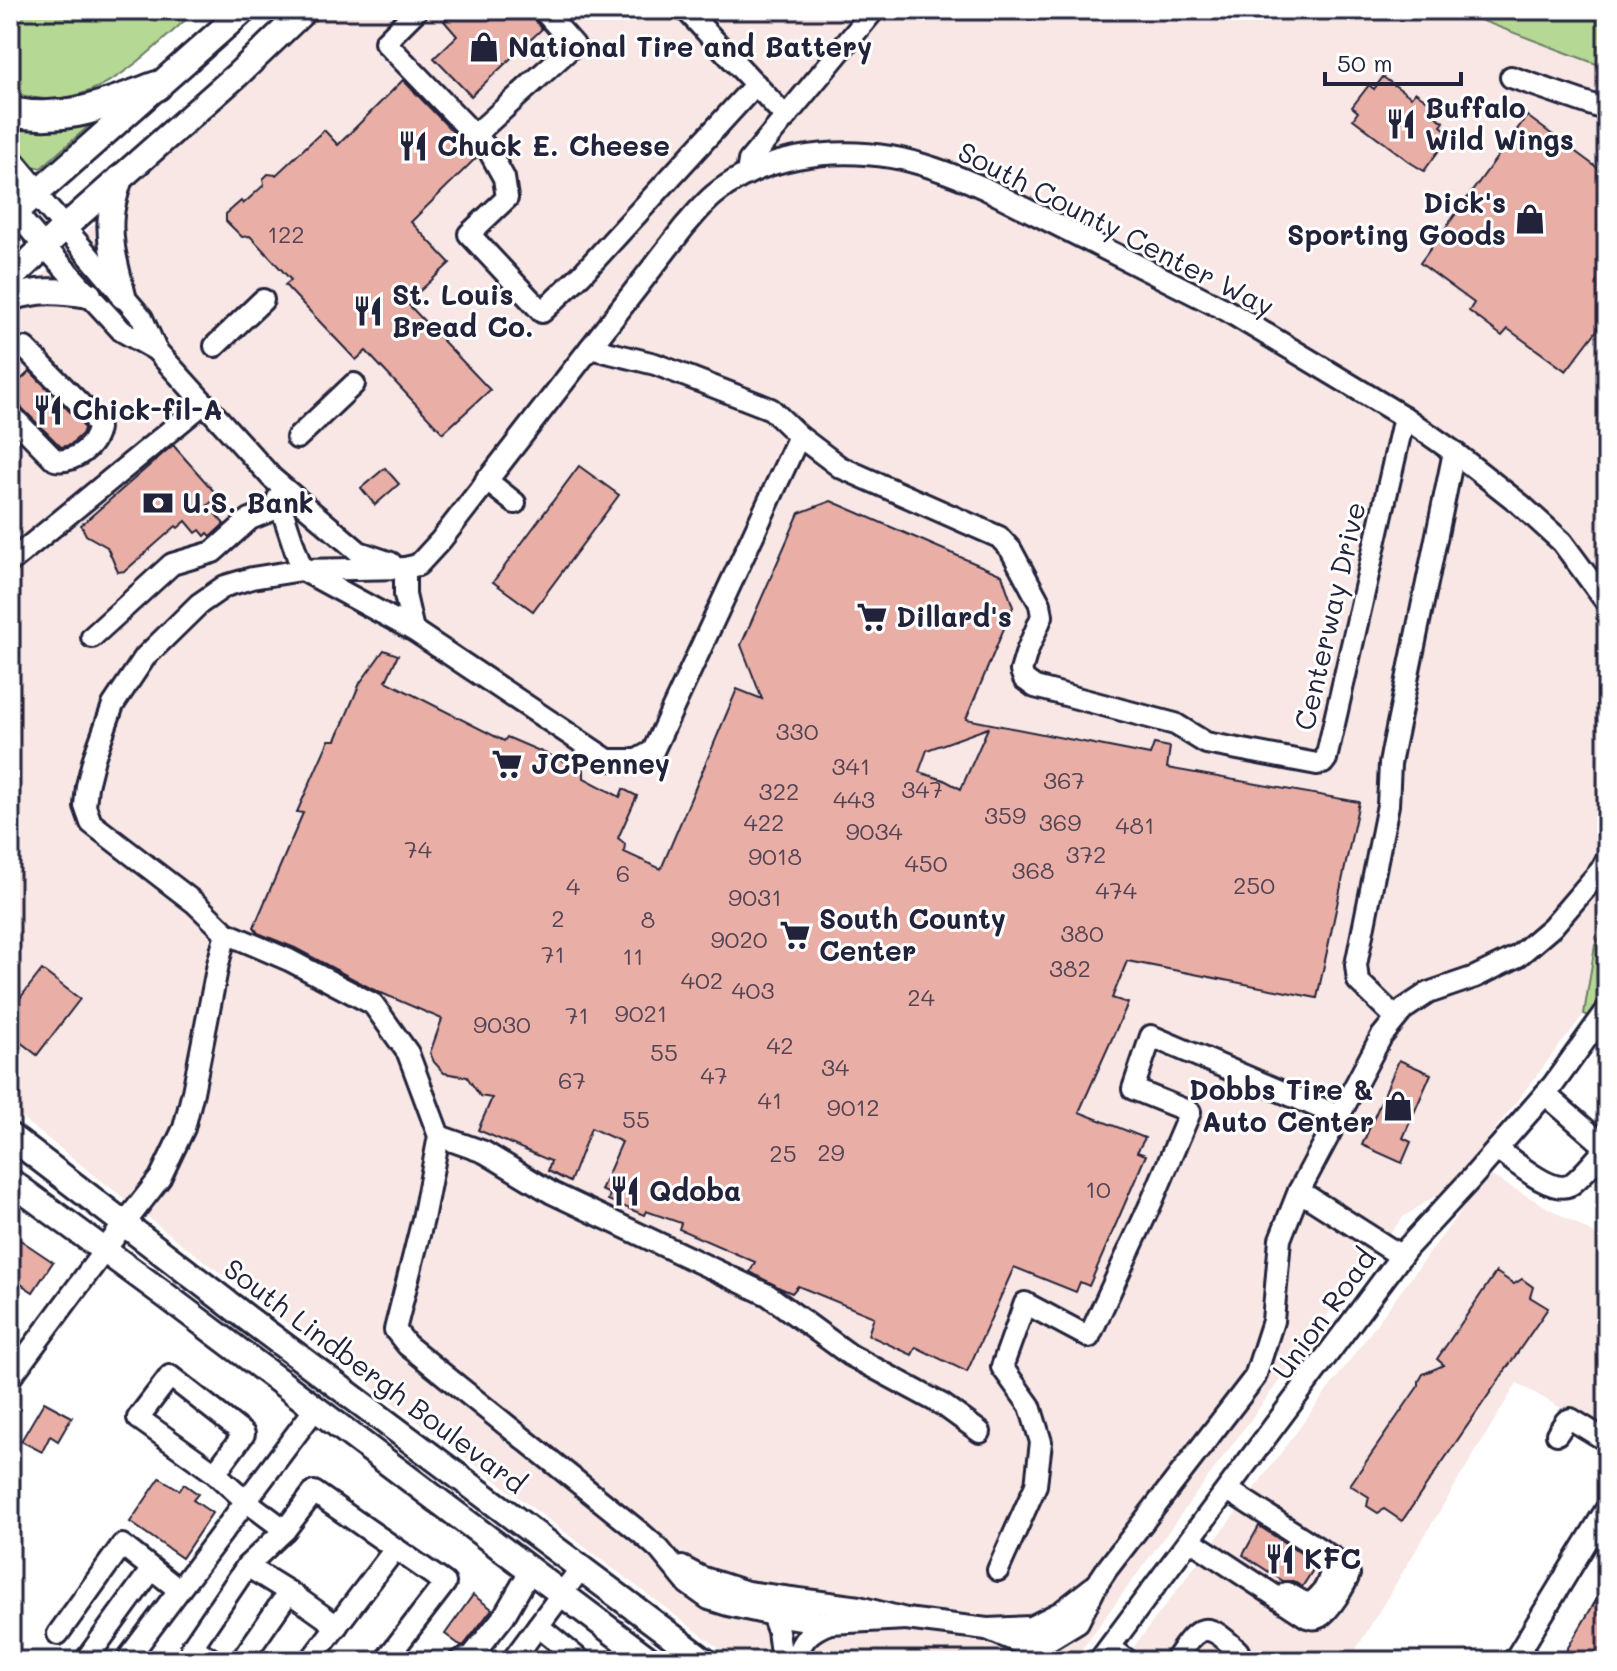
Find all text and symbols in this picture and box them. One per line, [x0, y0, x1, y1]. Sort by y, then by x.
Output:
place label: National Tire and Battery [508, 28, 872, 65]
shop icon: National Tire and Battery [467, 30, 501, 64]
scale bar [1325, 36, 1461, 86]
text: 50 m [1337, 47, 1393, 78]
place label: Buffalo Wild Wings [1425, 89, 1574, 157]
restaurant icon: Buffalo Wild Wings [1384, 107, 1418, 141]
place label: Chuck E. Cheese [437, 127, 670, 163]
restaurant icon: Chuck E. Cheese [396, 129, 430, 163]
street label: South County Center Way [952, 133, 1281, 324]
place label: Dick's Sporting Goods [1287, 184, 1506, 252]
shop icon: Dick's Sporting Goods [1513, 202, 1547, 236]
house number: 122 [267, 218, 305, 249]
place label: St. Louis Bread Co. [392, 276, 534, 344]
restaurant icon: St. Louis Bread Co. [351, 294, 385, 328]
place label: Chick-fil-A [72, 391, 223, 427]
restaurant icon: Chick-fil-A [31, 393, 65, 427]
place label: U.S. Bank [182, 484, 314, 520]
bank icon: U.S. Bank [141, 486, 175, 520]
street label: Centerway Drive [1285, 498, 1373, 733]
place label: Dillard's [896, 598, 1012, 634]
supermarket icon: Dillard's [855, 600, 889, 634]
house number: 330 [776, 715, 819, 746]
place label: JCPenney [531, 745, 670, 782]
supermarket icon: JCPenney [490, 747, 524, 781]
house number: 341 [832, 750, 870, 781]
house number: 367 [1043, 764, 1085, 795]
house number: 347 [901, 773, 943, 804]
house number: 322 [759, 775, 799, 806]
house number: 443 [833, 783, 875, 814]
house number: 359 [984, 799, 1026, 830]
house number: 422 [744, 806, 784, 837]
house number: 369 [1039, 806, 1081, 837]
house number: 481 [1115, 809, 1155, 840]
house number: 9034 [845, 815, 903, 846]
house number: 74 [404, 833, 432, 864]
house number: 372 [1066, 838, 1106, 869]
house number: 9018 [748, 840, 802, 871]
house number: 450 [905, 847, 948, 878]
house number: 368 [1011, 854, 1055, 885]
house number: 6 [616, 857, 630, 888]
house number: 250 [1233, 869, 1275, 900]
house number: 4 [566, 870, 580, 901]
house number: 474 [1095, 874, 1137, 905]
house number: 9031 [728, 881, 782, 912]
place label: South County Center [819, 900, 1006, 968]
house number: 2 [551, 902, 565, 933]
house number: 8 [641, 903, 655, 934]
house number: 380 [1060, 917, 1104, 948]
supermarket icon: South County Center [778, 918, 812, 952]
house number: 9020 [710, 923, 768, 954]
house number: 71 [541, 938, 565, 969]
house number: 11 [622, 940, 644, 971]
house number: 382 [1049, 952, 1091, 983]
house number: 402 [681, 964, 723, 995]
house number: 403 [732, 974, 774, 1005]
house number: 24 [907, 981, 935, 1012]
house number: 9021 [614, 997, 668, 1028]
house number: 71 [565, 999, 589, 1030]
house number: 9030 [473, 1008, 531, 1039]
house number: 42 [766, 1029, 794, 1060]
house number: 55 [650, 1036, 678, 1067]
house number: 34 [821, 1051, 849, 1082]
house number: 47 [700, 1059, 728, 1090]
house number: 67 [558, 1064, 586, 1095]
place label: Dobbs Tire & Auto Center [1189, 1071, 1374, 1139]
house number: 41 [758, 1084, 782, 1115]
shop icon: Dobbs Tire & Auto Center [1381, 1089, 1415, 1123]
house number: 9012 [826, 1091, 880, 1122]
house number: 55 [622, 1103, 650, 1134]
house number: 29 [817, 1136, 845, 1167]
house number: 25 [769, 1137, 797, 1168]
place label: Qdoba [649, 1172, 741, 1208]
house number: 10 [1085, 1173, 1111, 1204]
restaurant icon: Qdoba [608, 1174, 642, 1208]
street label: Union Road [1263, 1241, 1383, 1386]
street label: South Lindbergh Boulevard [217, 1250, 534, 1501]
place label: KFC [1304, 1540, 1361, 1576]
restaurant icon: KFC [1263, 1542, 1297, 1576]

